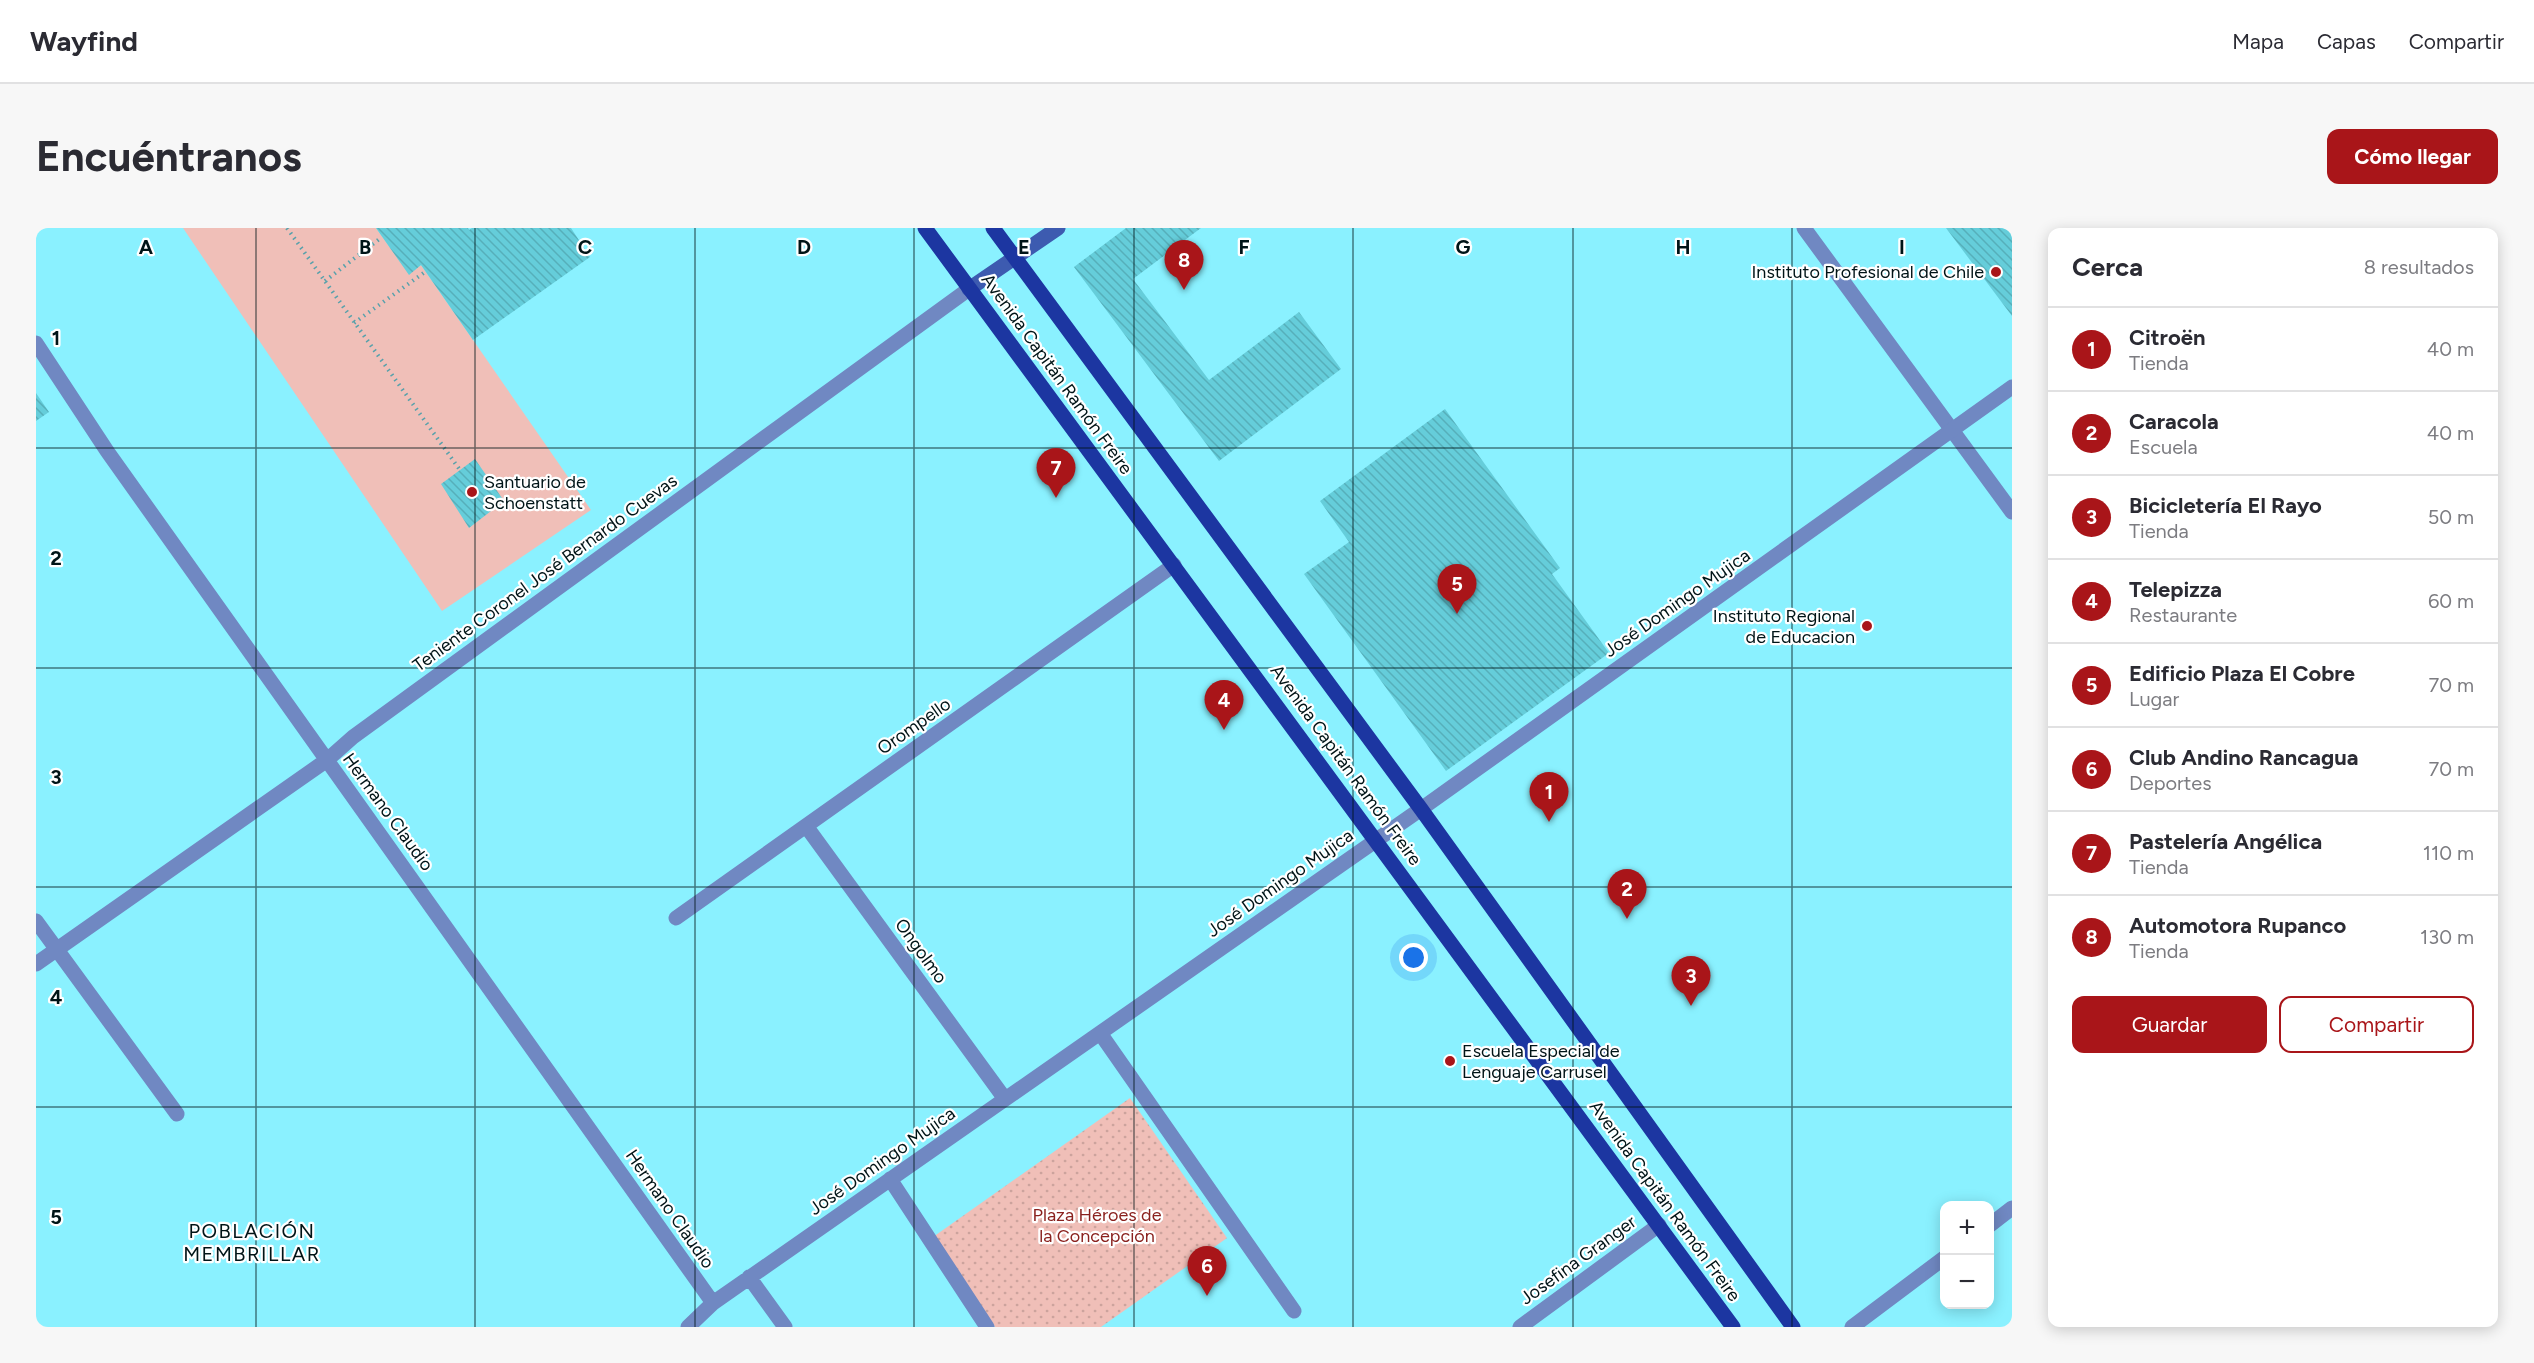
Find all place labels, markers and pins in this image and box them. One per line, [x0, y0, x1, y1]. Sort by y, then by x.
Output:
pin: 8 [1164, 241, 1204, 290]
place label: Instituto Profesional de Chile [1751, 261, 1984, 283]
marker: Instituto Profesional de Chile [1989, 265, 2003, 279]
pin: 7 [1036, 448, 1076, 498]
place label: Santuario de Schoenstatt [484, 471, 586, 514]
marker: Santuario de Schoenstatt [465, 485, 479, 499]
pin: 5 [1438, 564, 1476, 614]
place label: Instituto Regional de Educacion [1713, 605, 1855, 648]
marker: Instituto Regional de Educacion [1860, 619, 1874, 633]
pin: 4 [1204, 680, 1244, 730]
pin: 1 [1530, 772, 1568, 822]
pin: 2 [1608, 870, 1646, 919]
pin: 3 [1672, 956, 1710, 1006]
place label: Escuela Especial de Lenguaje Carrusel [1462, 1040, 1620, 1083]
marker: Escuela Especial de Lenguaje Carrusel [1443, 1054, 1457, 1068]
pin: 6 [1188, 1246, 1226, 1296]

